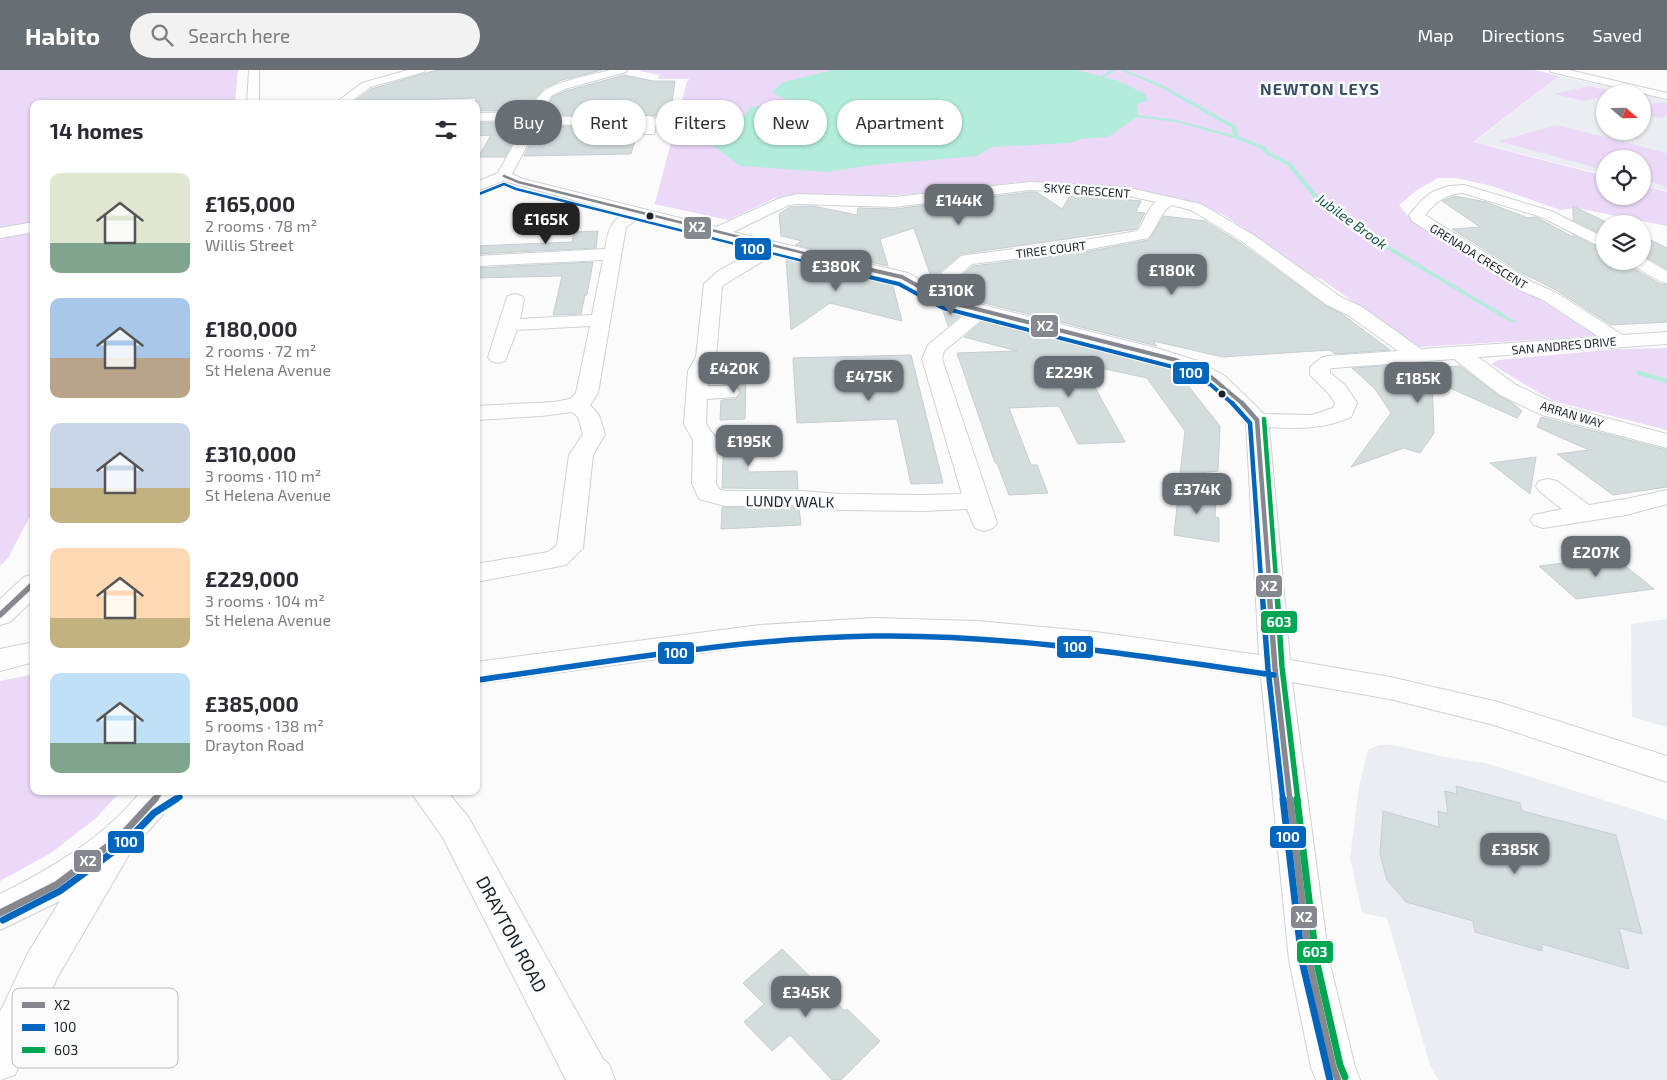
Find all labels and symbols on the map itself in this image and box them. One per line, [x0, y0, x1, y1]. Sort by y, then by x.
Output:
district label: NEWTON LEYS [1260, 79, 1380, 98]
north arrow [1596, 85, 1651, 140]
street label: SKYE CRESCENT [1043, 180, 1131, 200]
pin: £144K [924, 184, 994, 226]
water label: Jubilee Brook [1312, 189, 1391, 252]
pin: £165K [511, 202, 581, 245]
unlabelled marker [645, 211, 655, 221]
line badge: X2 [683, 216, 712, 240]
text: X2 [688, 218, 706, 235]
street label: GRENADA CRESCENT [1428, 220, 1530, 292]
line badge: 100 [734, 237, 772, 261]
street label: TIREE COURT [1015, 238, 1087, 260]
text: 100 [741, 240, 765, 257]
pin: £380K [801, 250, 871, 292]
pin: £180K [1137, 254, 1207, 296]
pin: £310K [916, 274, 986, 316]
line badge: X2 [1030, 314, 1059, 338]
text: X2 [1036, 317, 1054, 334]
street label: SAN ANDRES DRIVE [1511, 333, 1617, 357]
pin: £420K [699, 352, 769, 394]
pin: £229K [1034, 356, 1104, 398]
pin: £475K [834, 360, 904, 402]
line badge: 100 [1172, 361, 1210, 385]
pin: £185K [1383, 362, 1453, 404]
text: 100 [1179, 364, 1203, 381]
unlabelled marker [1217, 389, 1227, 399]
street label: ARRAN WAY [1539, 398, 1606, 430]
pin: £195K [714, 424, 784, 467]
pin: £374K [1162, 472, 1232, 515]
street label: LUNDY WALK [745, 491, 835, 511]
pin: £207K [1561, 536, 1631, 578]
line badge: X2 [1255, 574, 1283, 598]
text: X2 [1260, 577, 1278, 594]
line badge: 603 [1260, 610, 1298, 634]
text: 603 [1266, 613, 1292, 630]
line badge: 100 [1056, 635, 1094, 659]
text: 100 [1063, 638, 1087, 655]
line badge: 100 [657, 641, 695, 665]
text: 100 [664, 644, 688, 661]
line badge: 100 [1269, 825, 1307, 849]
text: 100 [1276, 828, 1300, 845]
line badge: 100 [107, 830, 145, 854]
pin: £385K [1480, 832, 1550, 875]
text: 100 [114, 833, 138, 850]
line badge: X2 [73, 849, 102, 873]
text: X2 [79, 852, 97, 869]
street label: DRAYTON ROAD [472, 872, 552, 996]
line badge: X2 [1290, 905, 1318, 929]
text: X2 [1295, 908, 1313, 925]
line badge: 603 [1296, 940, 1334, 964]
text: 603 [1302, 943, 1328, 960]
pin: £345K [771, 976, 841, 1018]
legend [12, 988, 178, 1068]
text: X2 [54, 996, 71, 1013]
text: 100 [54, 1018, 76, 1035]
text: 603 [54, 1041, 78, 1058]

